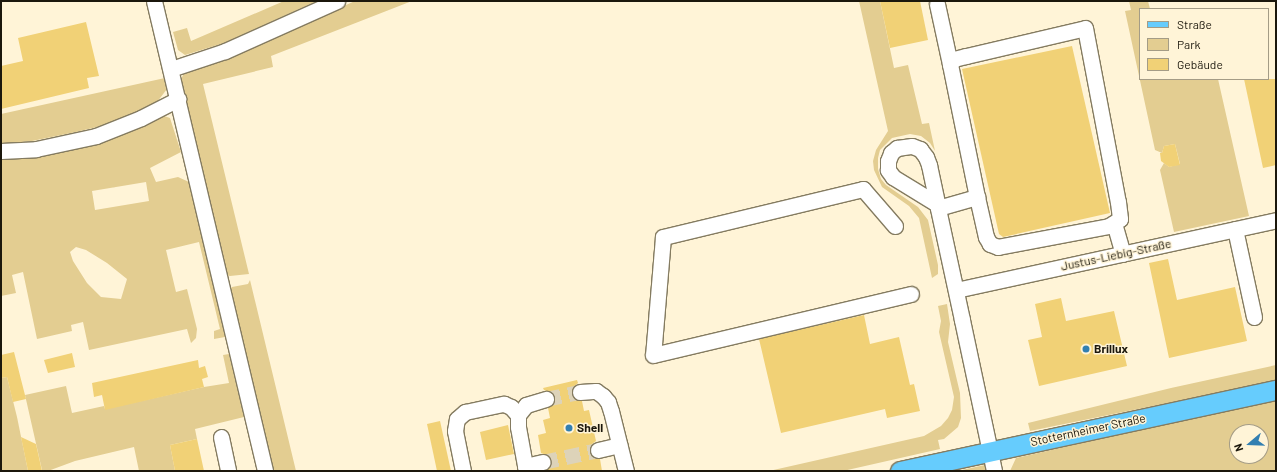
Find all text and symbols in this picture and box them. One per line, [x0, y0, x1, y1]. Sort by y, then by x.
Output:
legend [1139, 8, 1269, 80]
text: Straße [1177, 17, 1212, 31]
text: Park [1177, 37, 1201, 51]
text: Gebäude [1177, 57, 1223, 71]
street label: Justus-Liebig-Straße [1060, 236, 1172, 274]
place label: Brillux [1094, 342, 1128, 356]
marker: Brillux [1081, 344, 1091, 354]
street label: Stotternheimer Straße [1029, 411, 1147, 449]
place label: Shell [577, 421, 603, 435]
marker: Shell [564, 423, 574, 433]
north arrow [1229, 424, 1269, 464]
text: N [1231, 442, 1245, 453]

